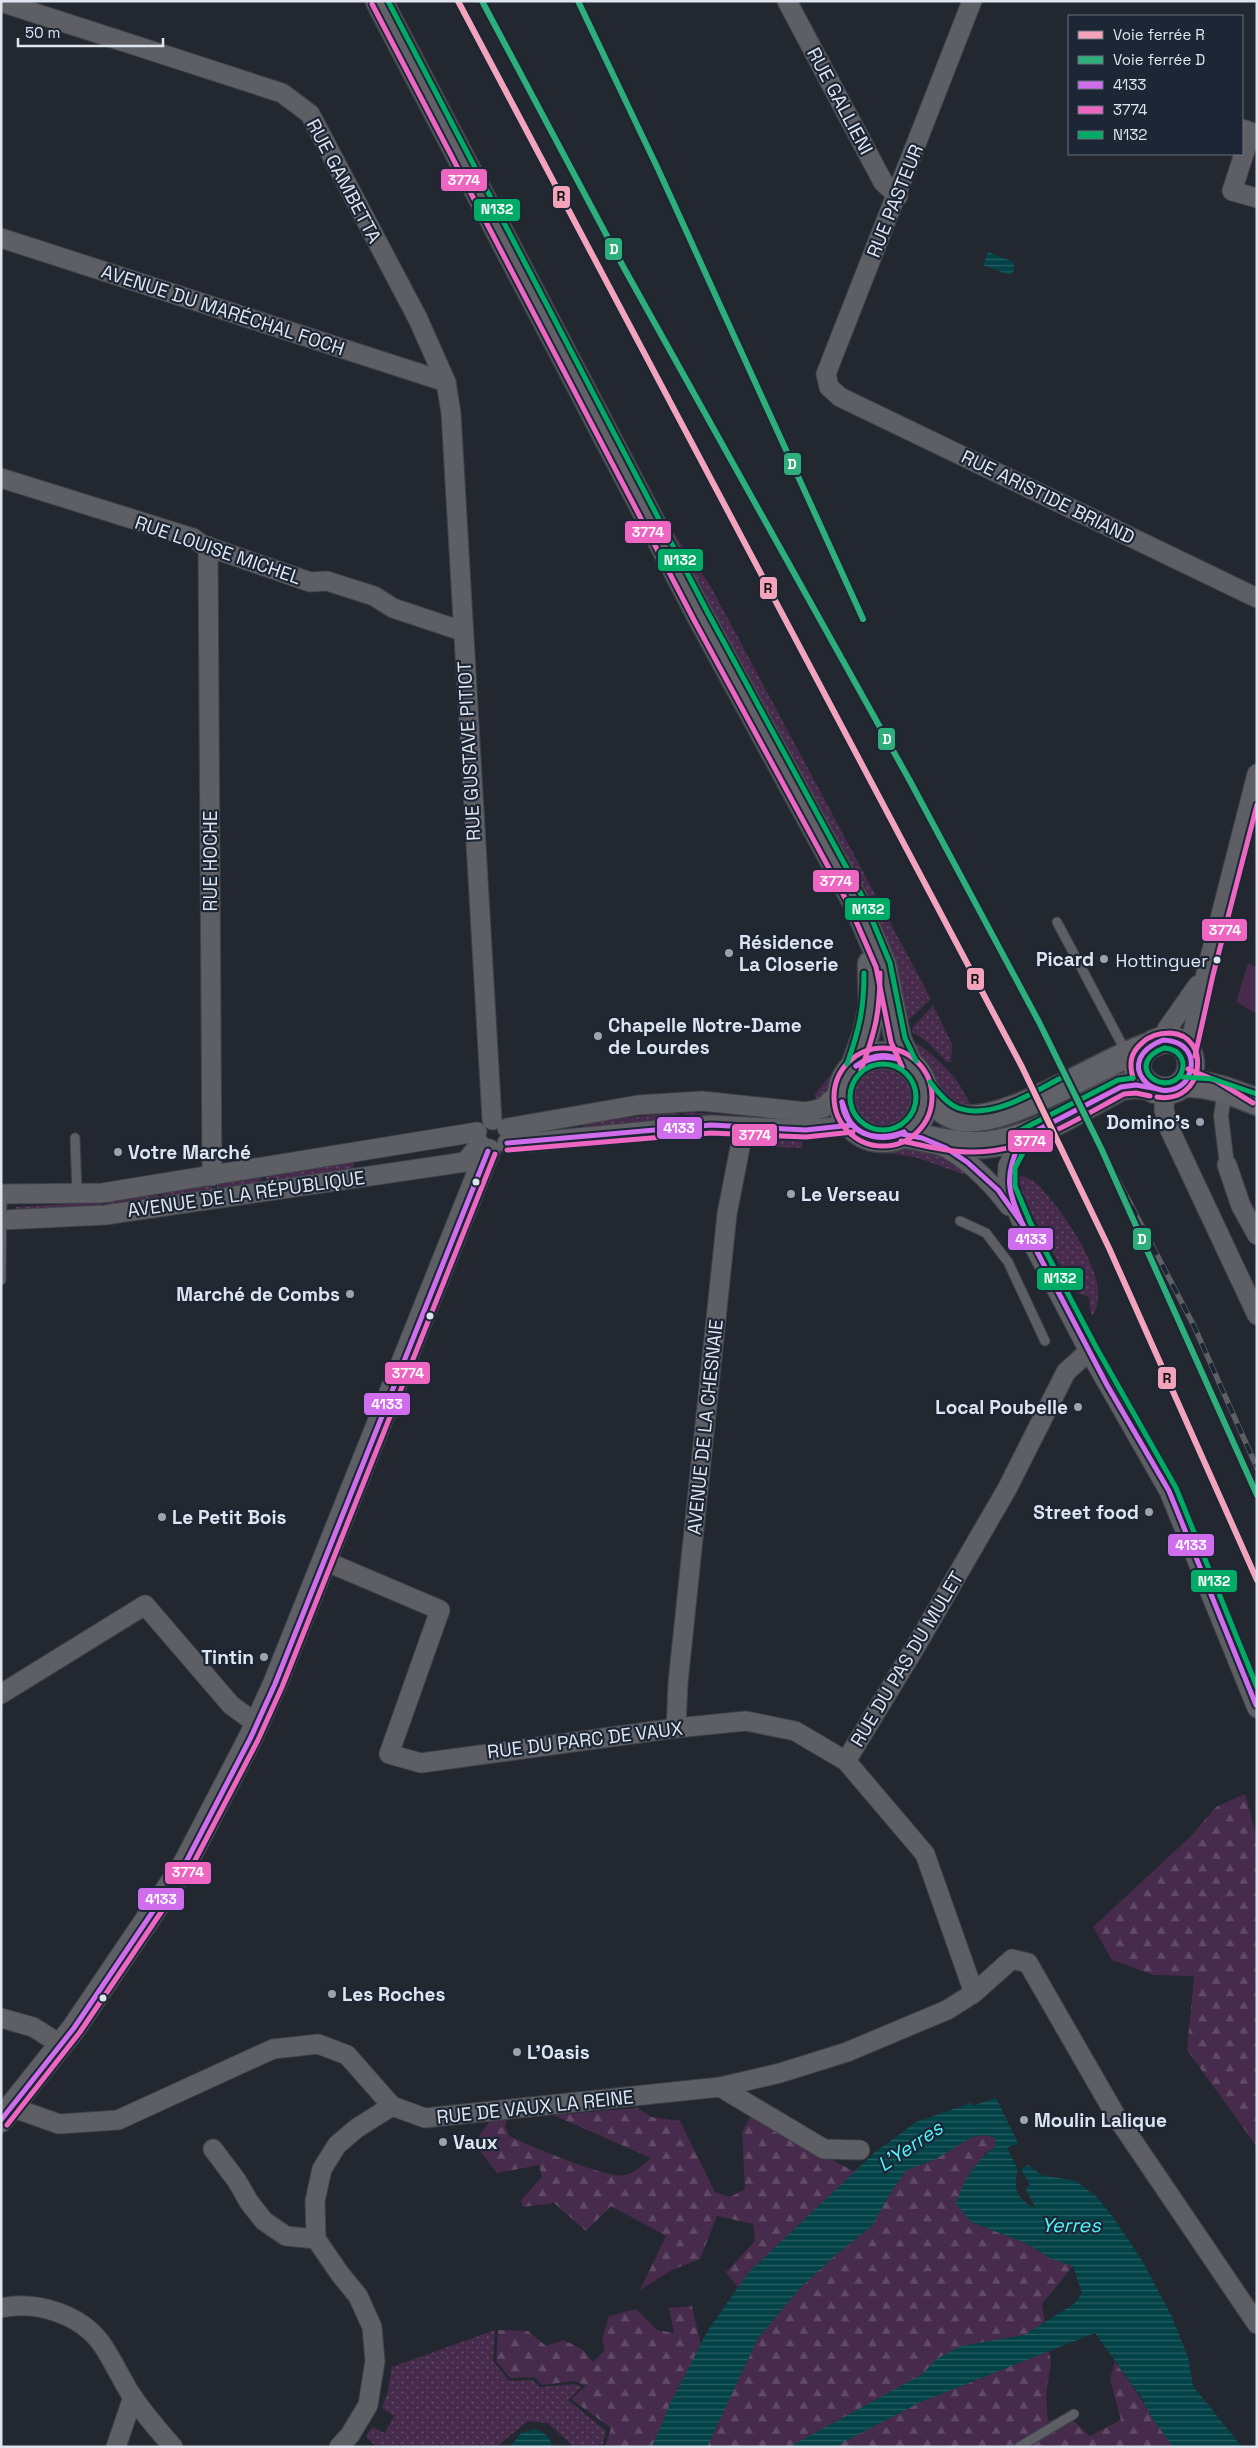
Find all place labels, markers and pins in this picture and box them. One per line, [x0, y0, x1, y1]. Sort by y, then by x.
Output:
place label: Résidence La Closerie [739, 930, 839, 977]
marker: Résidence La Closerie [723, 947, 735, 959]
place label: Picard [1036, 947, 1094, 972]
place label: Hottinguer [1116, 949, 1208, 972]
marker: Picard [1098, 953, 1110, 965]
marker: Hottinguer [1212, 955, 1222, 965]
place label: Chapelle Notre-Dame de Lourdes [608, 1013, 802, 1060]
marker: Chapelle Notre-Dame de Lourdes [592, 1030, 604, 1042]
place label: Domino's [1106, 1110, 1190, 1135]
marker: Domino's [1194, 1116, 1206, 1128]
place label: Votre Marché [128, 1140, 251, 1165]
marker: Votre Marché [112, 1146, 124, 1158]
unlabelled marker [471, 1177, 481, 1187]
place label: Le Verseau [801, 1182, 900, 1207]
marker: Le Verseau [785, 1188, 797, 1200]
place label: Marché de Combs [176, 1282, 340, 1307]
marker: Marché de Combs [344, 1288, 356, 1300]
unlabelled marker [425, 1311, 435, 1321]
place label: Local Poubelle [935, 1395, 1068, 1420]
marker: Local Poubelle [1072, 1401, 1084, 1413]
place label: Street food [1033, 1500, 1139, 1525]
place label: Le Petit Bois [172, 1505, 287, 1530]
marker: Street food [1143, 1506, 1155, 1518]
marker: Le Petit Bois [156, 1511, 168, 1523]
place label: Tintin [201, 1645, 254, 1670]
marker: Tintin [258, 1651, 270, 1663]
place label: Les Roches [342, 1982, 445, 2007]
marker: Les Roches [326, 1988, 338, 2000]
unlabelled marker [98, 1993, 108, 2003]
place label: L'Oasis [527, 2040, 590, 2065]
marker: L'Oasis [511, 2046, 523, 2058]
place label: Moulin Lalique [1034, 2108, 1167, 2133]
marker: Moulin Lalique [1018, 2114, 1030, 2126]
place label: Vaux [453, 2130, 498, 2155]
marker: Vaux [437, 2136, 449, 2148]

